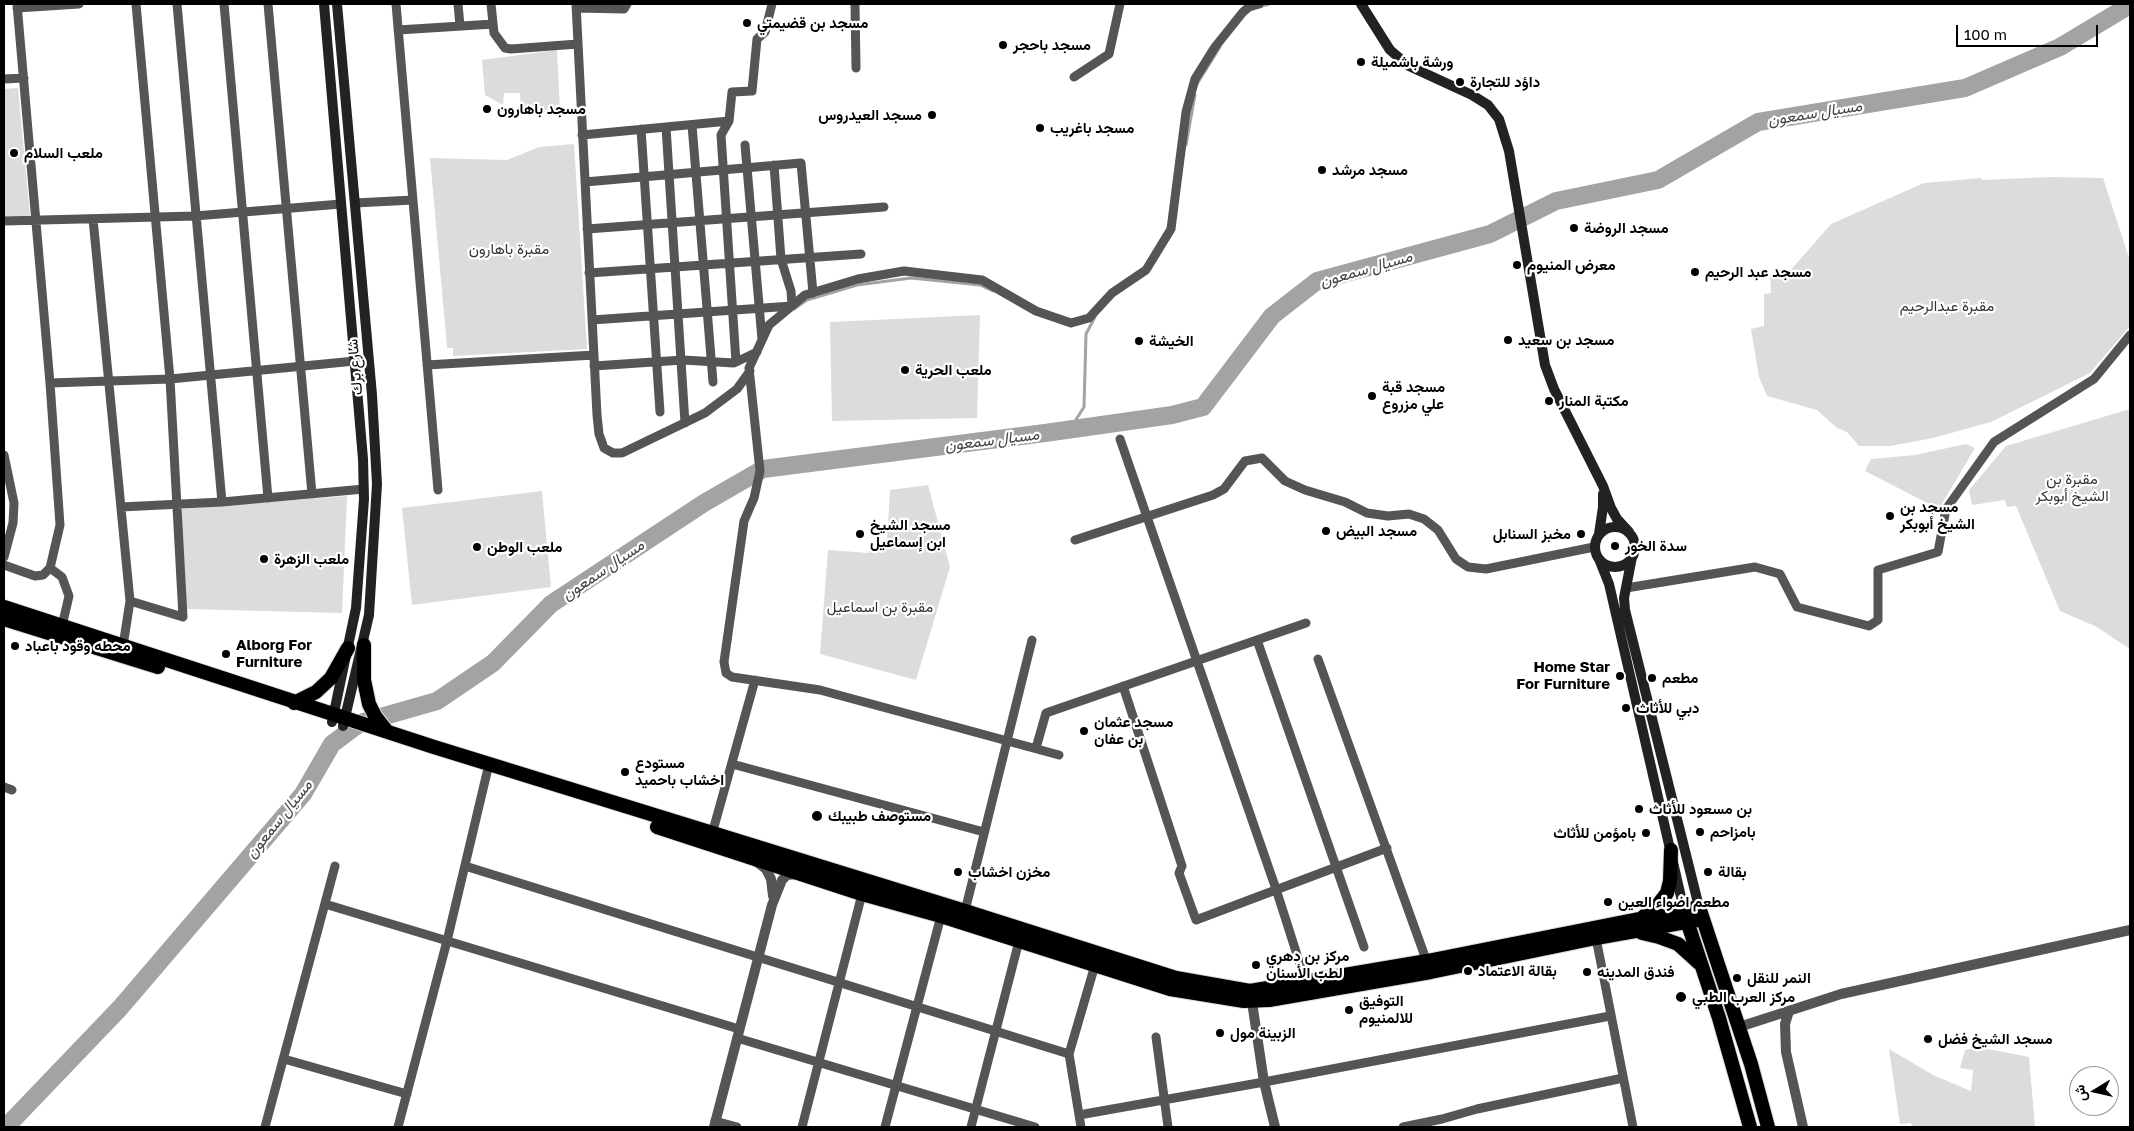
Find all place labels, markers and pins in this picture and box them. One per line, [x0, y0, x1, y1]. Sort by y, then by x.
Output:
place label: مسجد بن قضيمتي [757, 14, 868, 32]
marker: مسجد بن قضيمتي [741, 17, 753, 29]
place label: مسجد باحجر [1013, 36, 1091, 54]
marker: مسجد باحجر [997, 39, 1009, 51]
place label: ورشة باشميلة [1371, 53, 1453, 71]
marker: ورشة باشميلة [1355, 56, 1367, 68]
place label: داؤد للتجارة [1470, 73, 1540, 91]
marker: داؤد للتجارة [1454, 76, 1466, 88]
place label: مسجد باهارون [497, 100, 586, 118]
marker: مسجد باهارون [481, 103, 493, 115]
place label: مسجد العيدروس [818, 106, 922, 124]
marker: مسجد العيدروس [926, 109, 938, 121]
place label: مسجد باغريب [1050, 119, 1134, 137]
marker: مسجد باغريب [1034, 122, 1046, 134]
place label: ملعب السلام [24, 144, 103, 162]
marker: ملعب السلام [8, 147, 20, 159]
place label: مسجد مرشد [1332, 161, 1408, 179]
marker: مسجد مرشد [1316, 164, 1328, 176]
place label: مسجد الروضة [1584, 219, 1669, 237]
marker: مسجد الروضة [1568, 222, 1580, 234]
place label: معرض المنيوم [1527, 256, 1616, 274]
marker: معرض المنيوم [1511, 259, 1523, 271]
place label: مسجد عبد الرحيم [1705, 263, 1811, 281]
marker: مسجد عبد الرحيم [1689, 266, 1701, 278]
place label: مسجد بن سعيد [1518, 331, 1614, 349]
place label: الخيشة [1149, 332, 1194, 350]
marker: مسجد بن سعيد [1502, 334, 1514, 346]
marker: الخيشة [1133, 335, 1145, 347]
place label: ملعب الحرية [915, 361, 992, 379]
marker: ملعب الحرية [899, 364, 911, 376]
place label: مسجد قبة علي مزروع [1382, 378, 1445, 413]
marker: مسجد قبة علي مزروع [1366, 390, 1378, 402]
place label: مكتبة المنار [1559, 392, 1629, 410]
marker: مكتبة المنار [1543, 395, 1555, 407]
place label: مسجد بن الشيخ أبوبكر [1900, 498, 1975, 533]
marker: مسجد بن الشيخ أبوبكر [1884, 510, 1896, 522]
place label: مسجد الشيخ ابن إسماعيل [870, 516, 951, 551]
place label: مسجد البيض [1336, 522, 1417, 540]
marker: مسجد البيض [1320, 525, 1332, 537]
place label: مخبز السنابل [1493, 525, 1571, 543]
marker: مسجد الشيخ ابن إسماعيل [854, 528, 866, 540]
marker: مخبز السنابل [1575, 528, 1587, 540]
place label: سدة الخور [1625, 537, 1687, 555]
place label: ملعب الوطن [487, 538, 562, 556]
marker: سدة الخور [1609, 540, 1621, 552]
marker: ملعب الوطن [471, 541, 483, 553]
place label: ملعب الزهرة [274, 550, 349, 568]
marker: ملعب الزهرة [258, 553, 270, 565]
place label: Alborg For Furniture [236, 636, 312, 671]
place label: محطه وقود باعباد [25, 637, 131, 655]
marker: محطه وقود باعباد [9, 640, 21, 652]
marker: Alborg For Furniture [220, 648, 232, 660]
place label: Home Star For Furniture [1516, 658, 1610, 693]
place label: مطعم [1662, 669, 1699, 687]
marker: Home Star For Furniture [1614, 670, 1626, 682]
marker: مطعم [1646, 672, 1658, 684]
place label: دبي للأثاث [1636, 699, 1699, 717]
marker: دبي للأثاث [1620, 702, 1632, 714]
place label: مسجد عثمان بن عفان [1094, 713, 1173, 748]
marker: مسجد عثمان بن عفان [1078, 725, 1090, 737]
place label: مستودع اخشاب باحميد [635, 754, 724, 789]
marker: مستودع اخشاب باحميد [619, 766, 631, 778]
place label: بن مسعود للأثاث [1649, 800, 1752, 818]
marker: بن مسعود للأثاث [1633, 803, 1645, 815]
place label: مستوصف طبيبك [828, 807, 931, 825]
marker: مستوصف طبيبك [810, 809, 824, 823]
place label: بامزاحم [1710, 823, 1755, 841]
place label: بامؤمن للأثاث [1553, 824, 1636, 842]
marker: بامزاحم [1694, 826, 1706, 838]
marker: بامؤمن للأثاث [1640, 827, 1652, 839]
place label: مخزن اخشاب [968, 863, 1050, 881]
place label: بقالة [1718, 863, 1747, 881]
marker: مخزن اخشاب [952, 866, 964, 878]
marker: بقالة [1702, 866, 1714, 878]
place label: مطعم اضواء العين [1618, 893, 1730, 911]
marker: مطعم اضواء العين [1602, 896, 1614, 908]
place label: مركز بن دهري لطب الأسنان [1266, 947, 1349, 982]
marker: مركز بن دهري لطب الأسنان [1250, 959, 1262, 971]
place label: بقالة الاعتماد [1478, 962, 1557, 980]
place label: فندق المدينه [1597, 963, 1675, 981]
marker: بقالة الاعتماد [1462, 965, 1474, 977]
marker: فندق المدينه [1581, 966, 1593, 978]
place label: النمر للنقل [1747, 969, 1811, 987]
marker: النمر للنقل [1731, 972, 1743, 984]
place label: مركز العرب الطبي [1692, 988, 1795, 1006]
marker: مركز العرب الطبي [1674, 990, 1688, 1004]
place label: التوفيق للالمنيوم [1359, 992, 1413, 1027]
marker: التوفيق للالمنيوم [1343, 1004, 1355, 1016]
place label: الزبينة مول [1230, 1024, 1296, 1042]
marker: الزبينة مول [1214, 1027, 1226, 1039]
place label: مسجد الشيخ فضل [1938, 1030, 2053, 1048]
marker: مسجد الشيخ فضل [1922, 1033, 1934, 1045]

